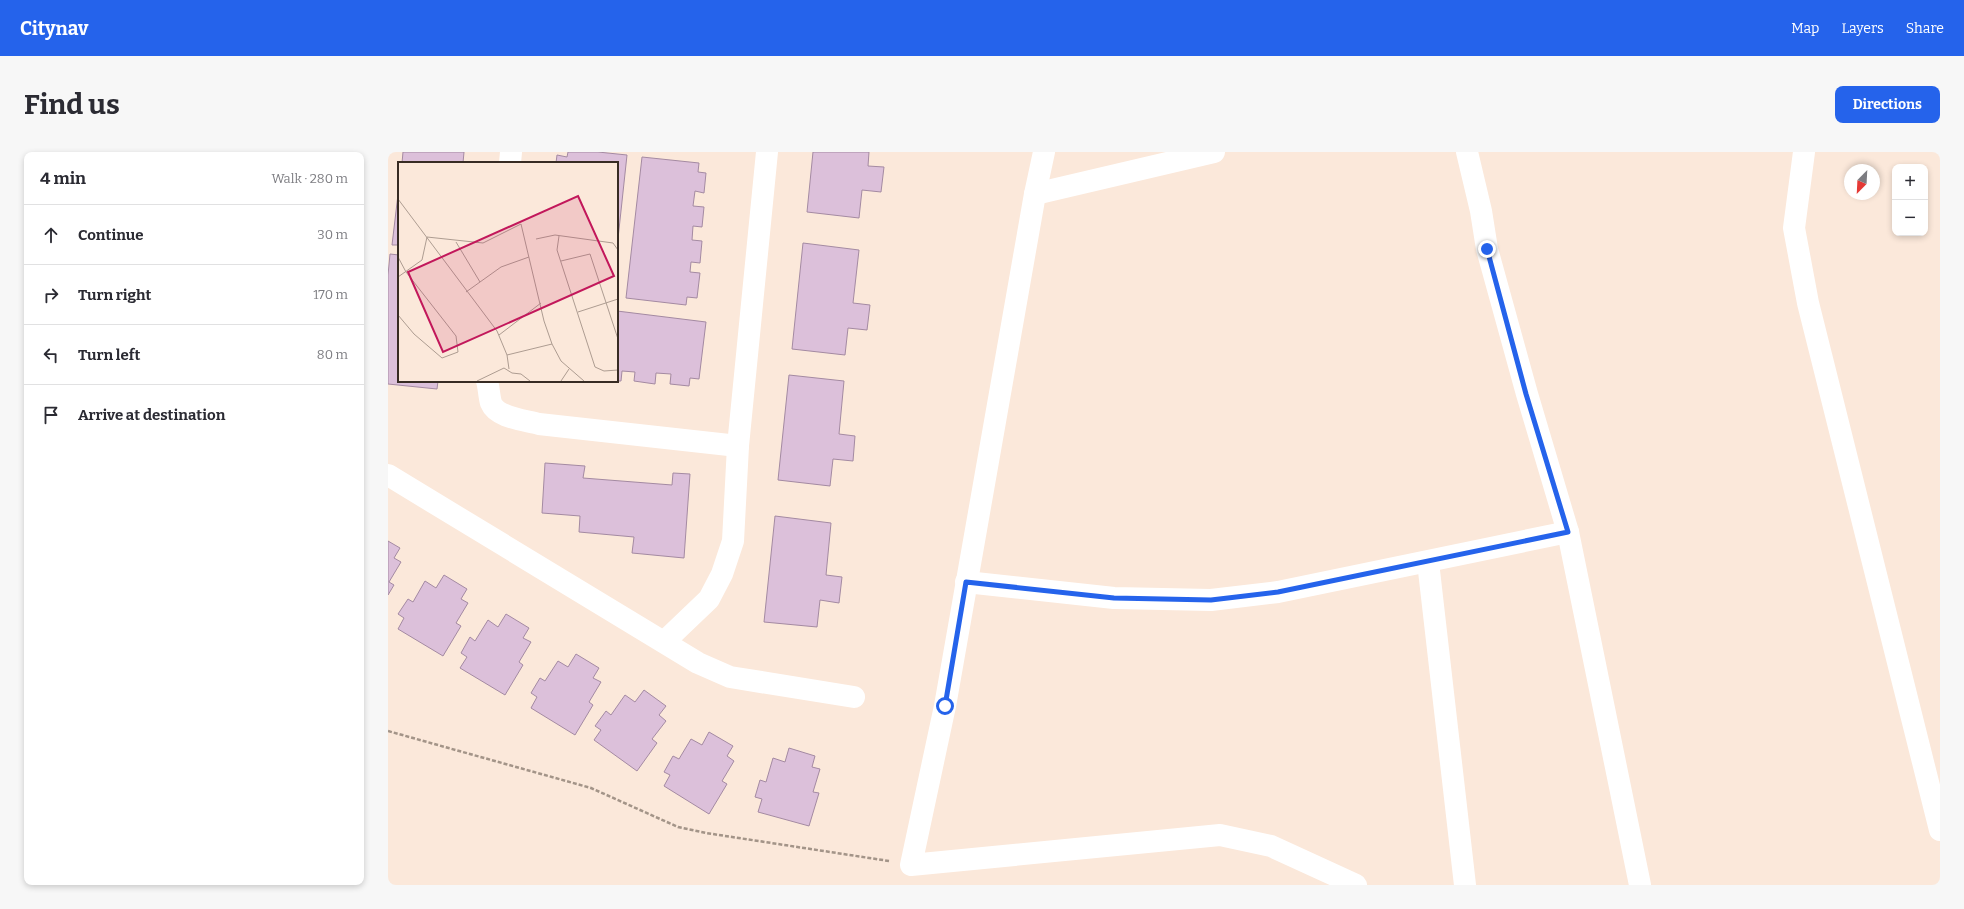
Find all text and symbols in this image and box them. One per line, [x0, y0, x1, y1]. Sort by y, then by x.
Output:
text: Citynav [20, 17, 88, 40]
text: Map [1791, 20, 1819, 37]
text: Layers [1841, 20, 1884, 37]
text: Share [1906, 20, 1944, 37]
button: Directions [1835, 86, 1940, 123]
text: Find us [24, 88, 120, 121]
inset map [398, 162, 618, 382]
north arrow [1844, 164, 1880, 200]
map controls [1892, 164, 1928, 236]
button: + [1892, 164, 1928, 200]
text: 4 min [40, 168, 86, 189]
text: Walk · 280 m [271, 171, 348, 186]
button: − [1892, 200, 1928, 236]
icon: ahead [40, 224, 62, 246]
text: Continue [78, 226, 144, 244]
text: 30 m [317, 227, 348, 242]
route end [1478, 240, 1496, 258]
icon: right [40, 284, 62, 306]
text: Turn right [78, 286, 151, 304]
text: 170 m [313, 287, 348, 302]
icon: left [40, 344, 62, 366]
text: Turn left [78, 346, 140, 364]
text: 80 m [317, 347, 348, 362]
icon: arrive [40, 404, 62, 426]
text: Arrive at destination [78, 406, 225, 424]
route start [936, 697, 954, 715]

